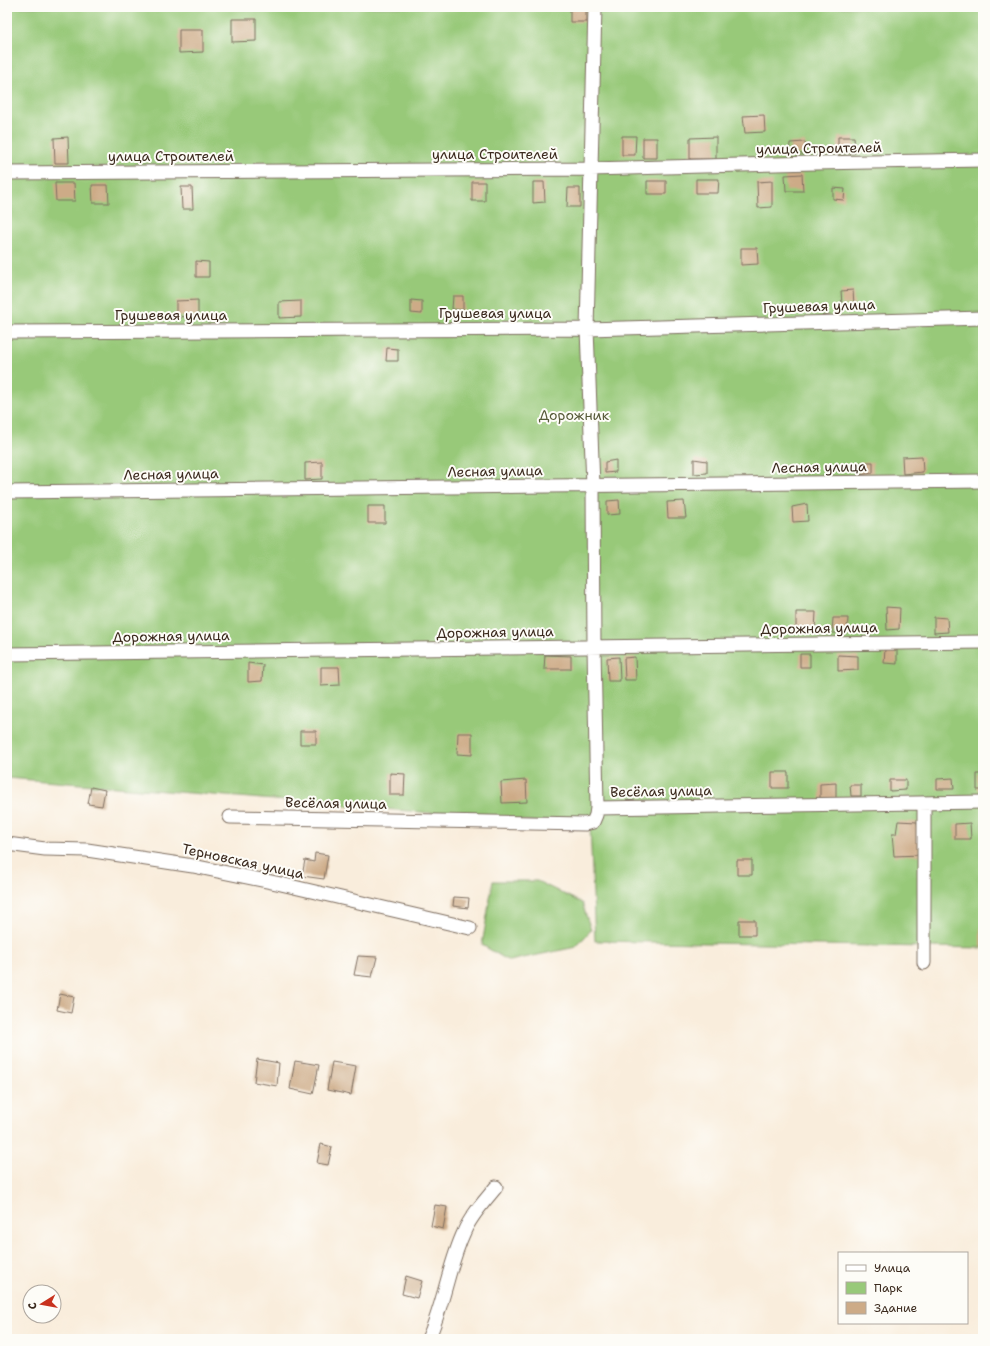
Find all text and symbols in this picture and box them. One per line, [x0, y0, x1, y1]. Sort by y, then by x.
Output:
street label: улица Строителей [756, 138, 882, 158]
street label: улица Строителей [432, 145, 558, 163]
street label: улица Строителей [108, 147, 234, 165]
street label: Грушевая улица [762, 295, 876, 317]
street label: Грушевая улица [439, 304, 552, 322]
street label: Грушевая улица [115, 306, 228, 324]
park label: Дорожник [539, 406, 610, 424]
street label: Лесная улица [771, 457, 867, 477]
street label: Лесная улица [447, 461, 543, 481]
street label: Лесная улица [123, 464, 219, 484]
street label: Дорожная улица [760, 618, 878, 638]
street label: Дорожная улица [436, 622, 554, 642]
street label: Дорожная улица [112, 626, 230, 646]
street label: Весёлая улица [610, 781, 712, 801]
street label: Весёлая улица [285, 793, 387, 813]
street label: Терновская улица [180, 839, 306, 883]
legend [838, 1252, 968, 1324]
text: Улица [874, 1260, 911, 1276]
text: Парк [874, 1280, 903, 1296]
north arrow [22, 1284, 62, 1324]
text: Здание [874, 1300, 918, 1316]
text: С [25, 1301, 41, 1311]

